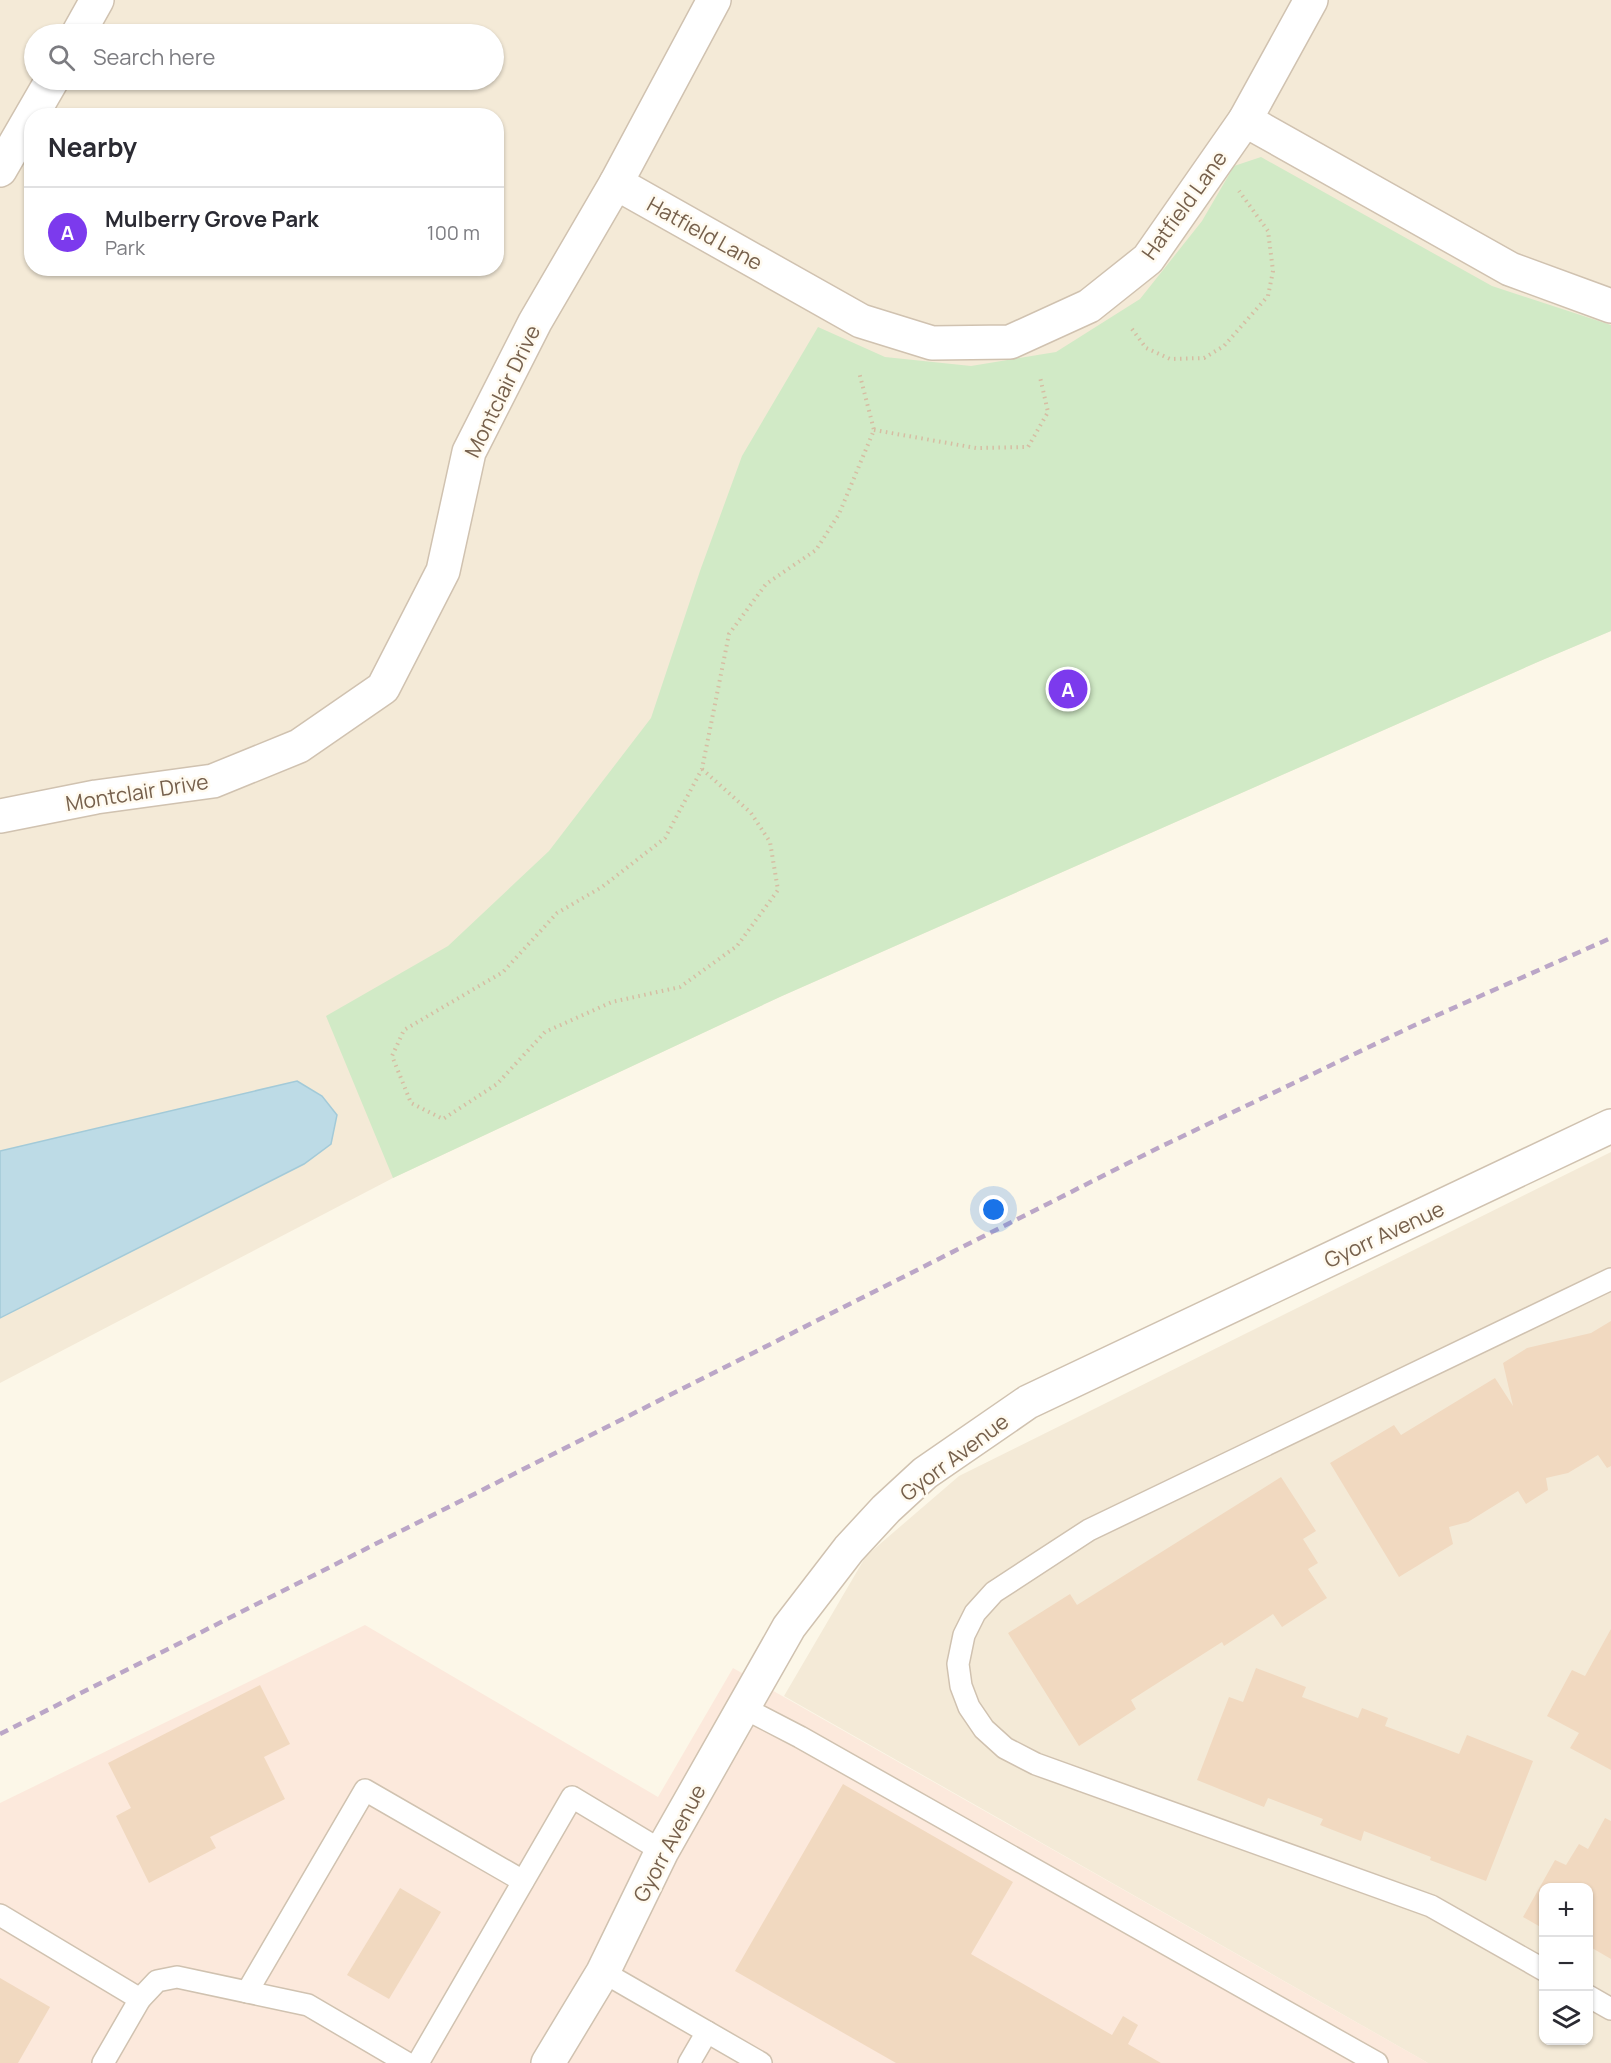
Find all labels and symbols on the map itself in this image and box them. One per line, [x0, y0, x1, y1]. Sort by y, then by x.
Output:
street label: Hatfield Lane [1135, 145, 1233, 265]
street label: Hatfield Lane [642, 190, 768, 276]
street label: Montclair Drive [458, 320, 546, 462]
pin: A [1048, 666, 1088, 712]
street label: Montclair Drive [64, 767, 210, 817]
street label: Gyorr Avenue [1320, 1194, 1448, 1274]
your location [979, 1195, 1008, 1224]
street label: Gyorr Avenue [894, 1407, 1014, 1507]
street label: Gyorr Avenue [626, 1779, 712, 1907]

